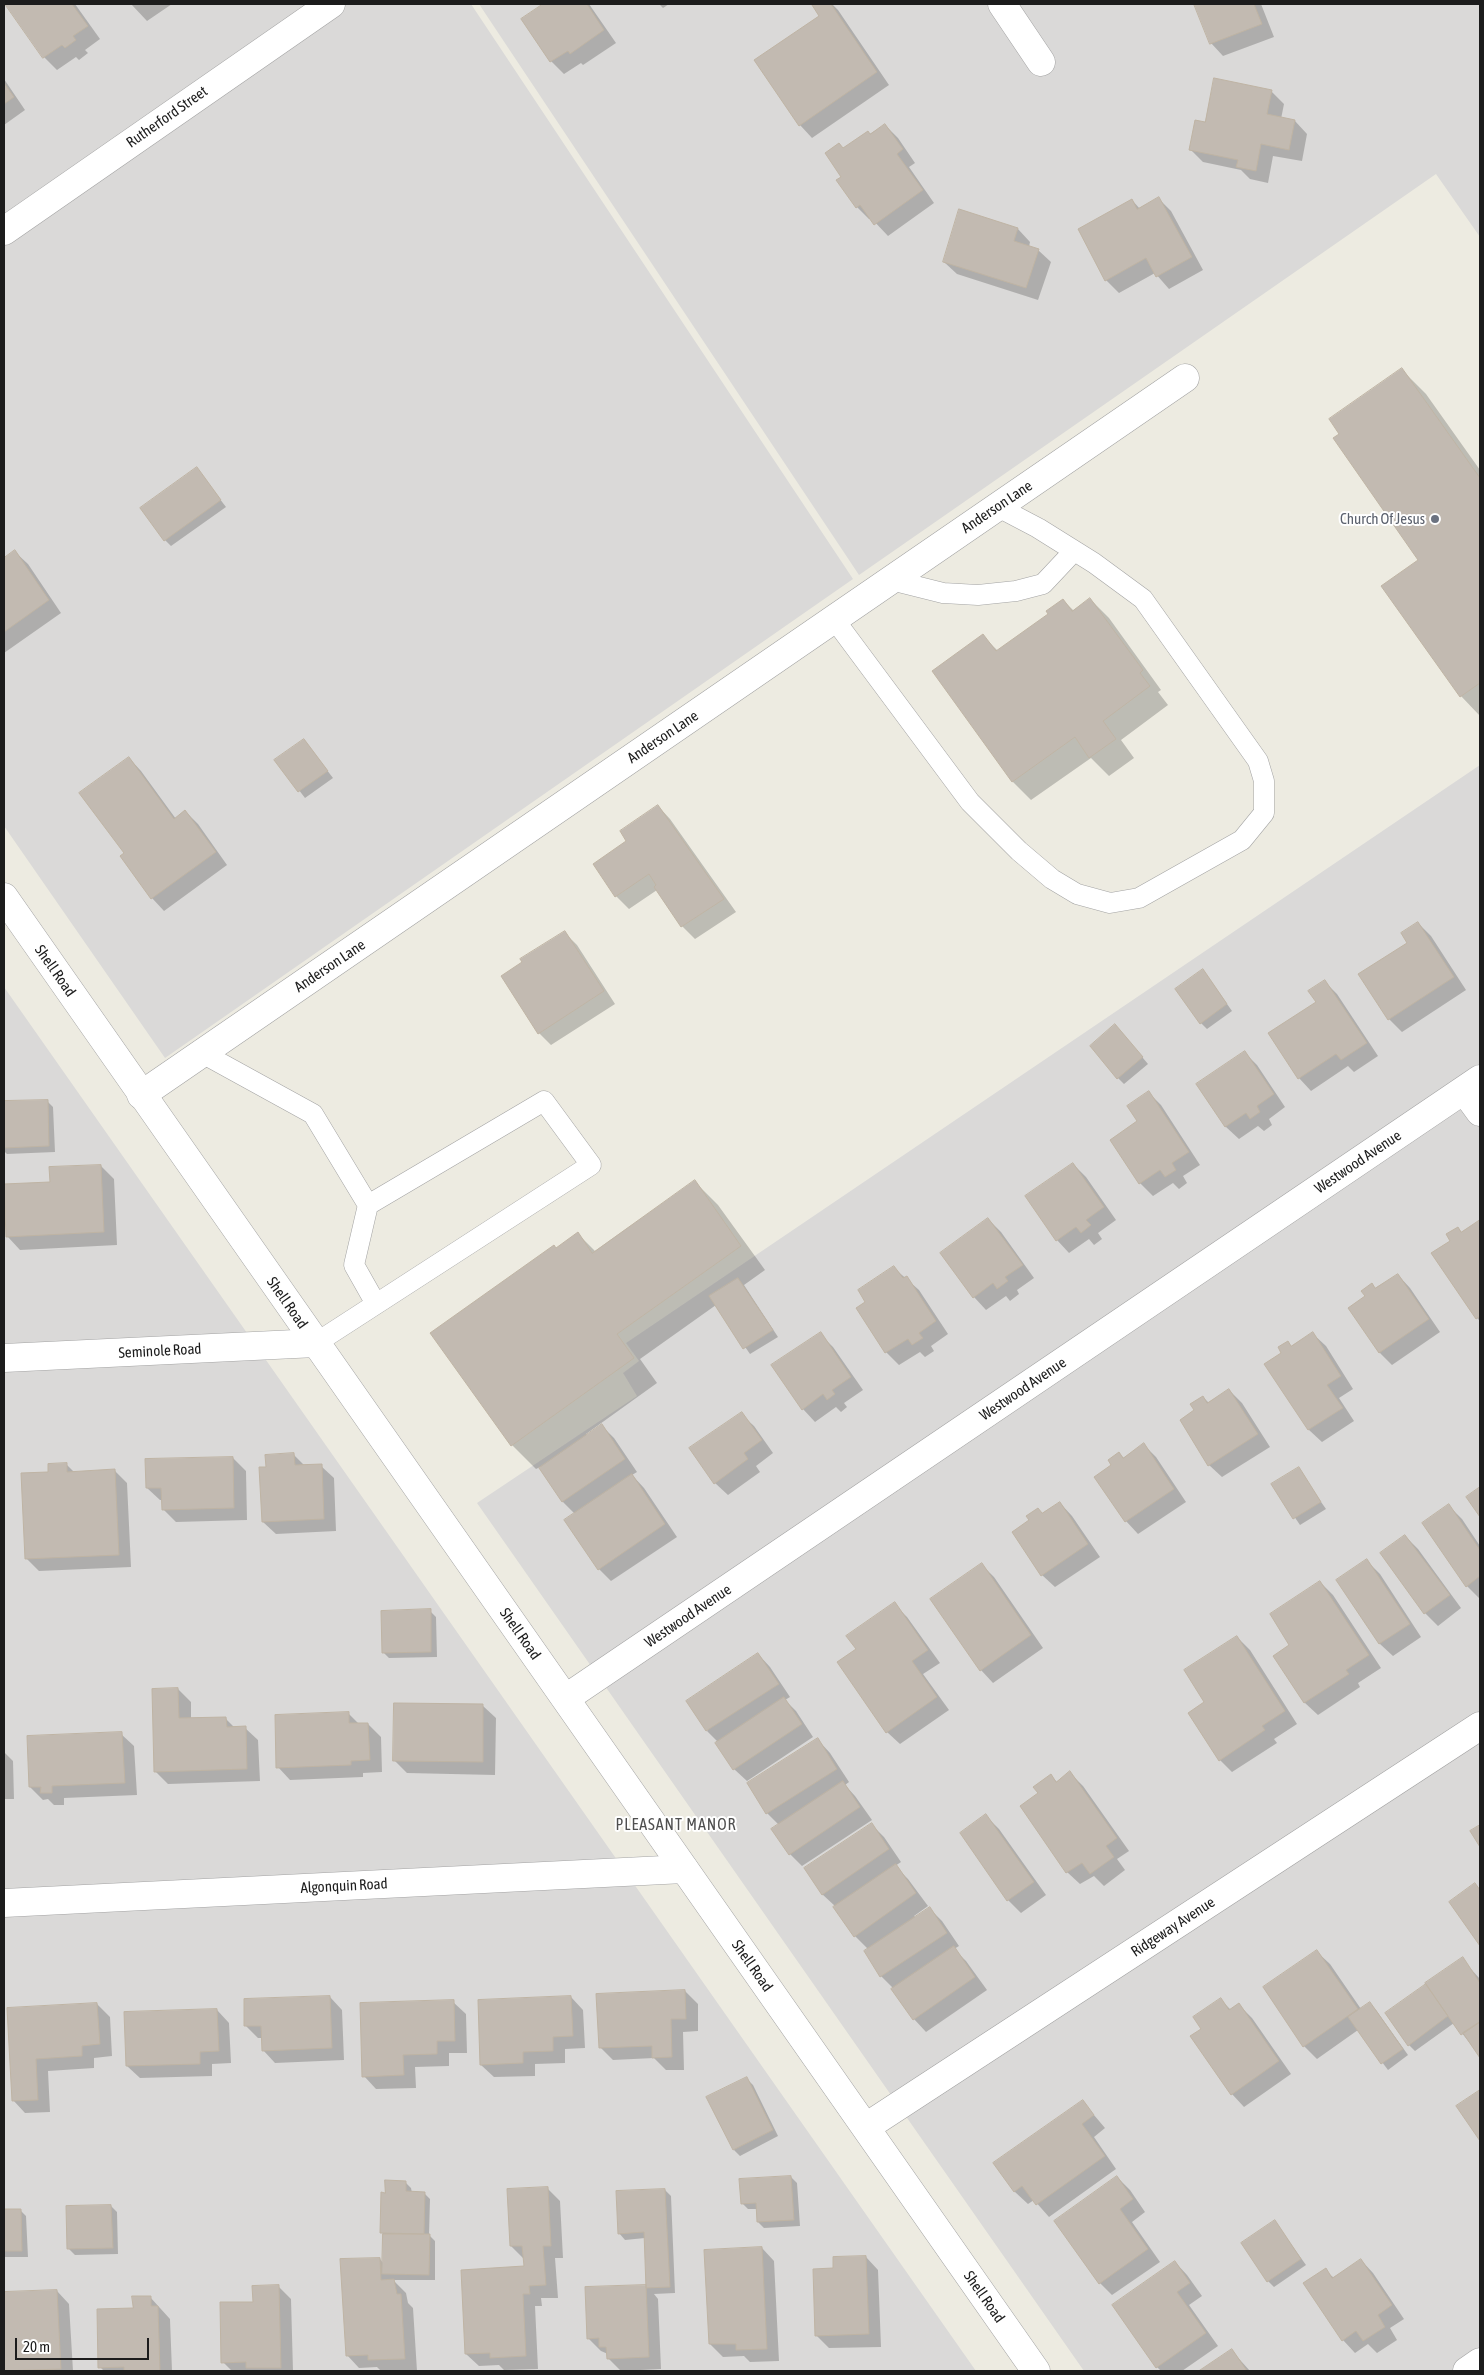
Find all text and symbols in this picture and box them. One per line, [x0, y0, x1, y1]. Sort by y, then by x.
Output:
street label: Rutherford Street [123, 82, 211, 152]
street label: Anderson Lane [958, 477, 1036, 537]
place label: Church Of Jesus [1340, 510, 1425, 528]
marker: Church Of Jesus [1429, 513, 1441, 525]
street label: Anderson Lane [624, 707, 702, 767]
street label: Anderson Lane [291, 936, 369, 996]
street label: Shell Road [31, 942, 79, 1000]
street label: Westwood Avenue [1311, 1126, 1405, 1198]
street label: Shell Road [263, 1274, 311, 1332]
street label: Seminole Road [118, 1340, 202, 1362]
street label: Westwood Avenue [976, 1353, 1070, 1425]
street label: Westwood Avenue [641, 1580, 735, 1652]
street label: Shell Road [496, 1605, 544, 1663]
district label: PLEASANT MANOR [614, 1815, 738, 1835]
street label: Algonquin Road [300, 1875, 388, 1897]
street label: Ridgeway Avenue [1128, 1893, 1218, 1961]
street label: Shell Road [728, 1937, 776, 1995]
street label: Shell Road [960, 2268, 1008, 2326]
scale bar [18, 2328, 151, 2360]
text: 20 m [23, 2338, 50, 2355]

